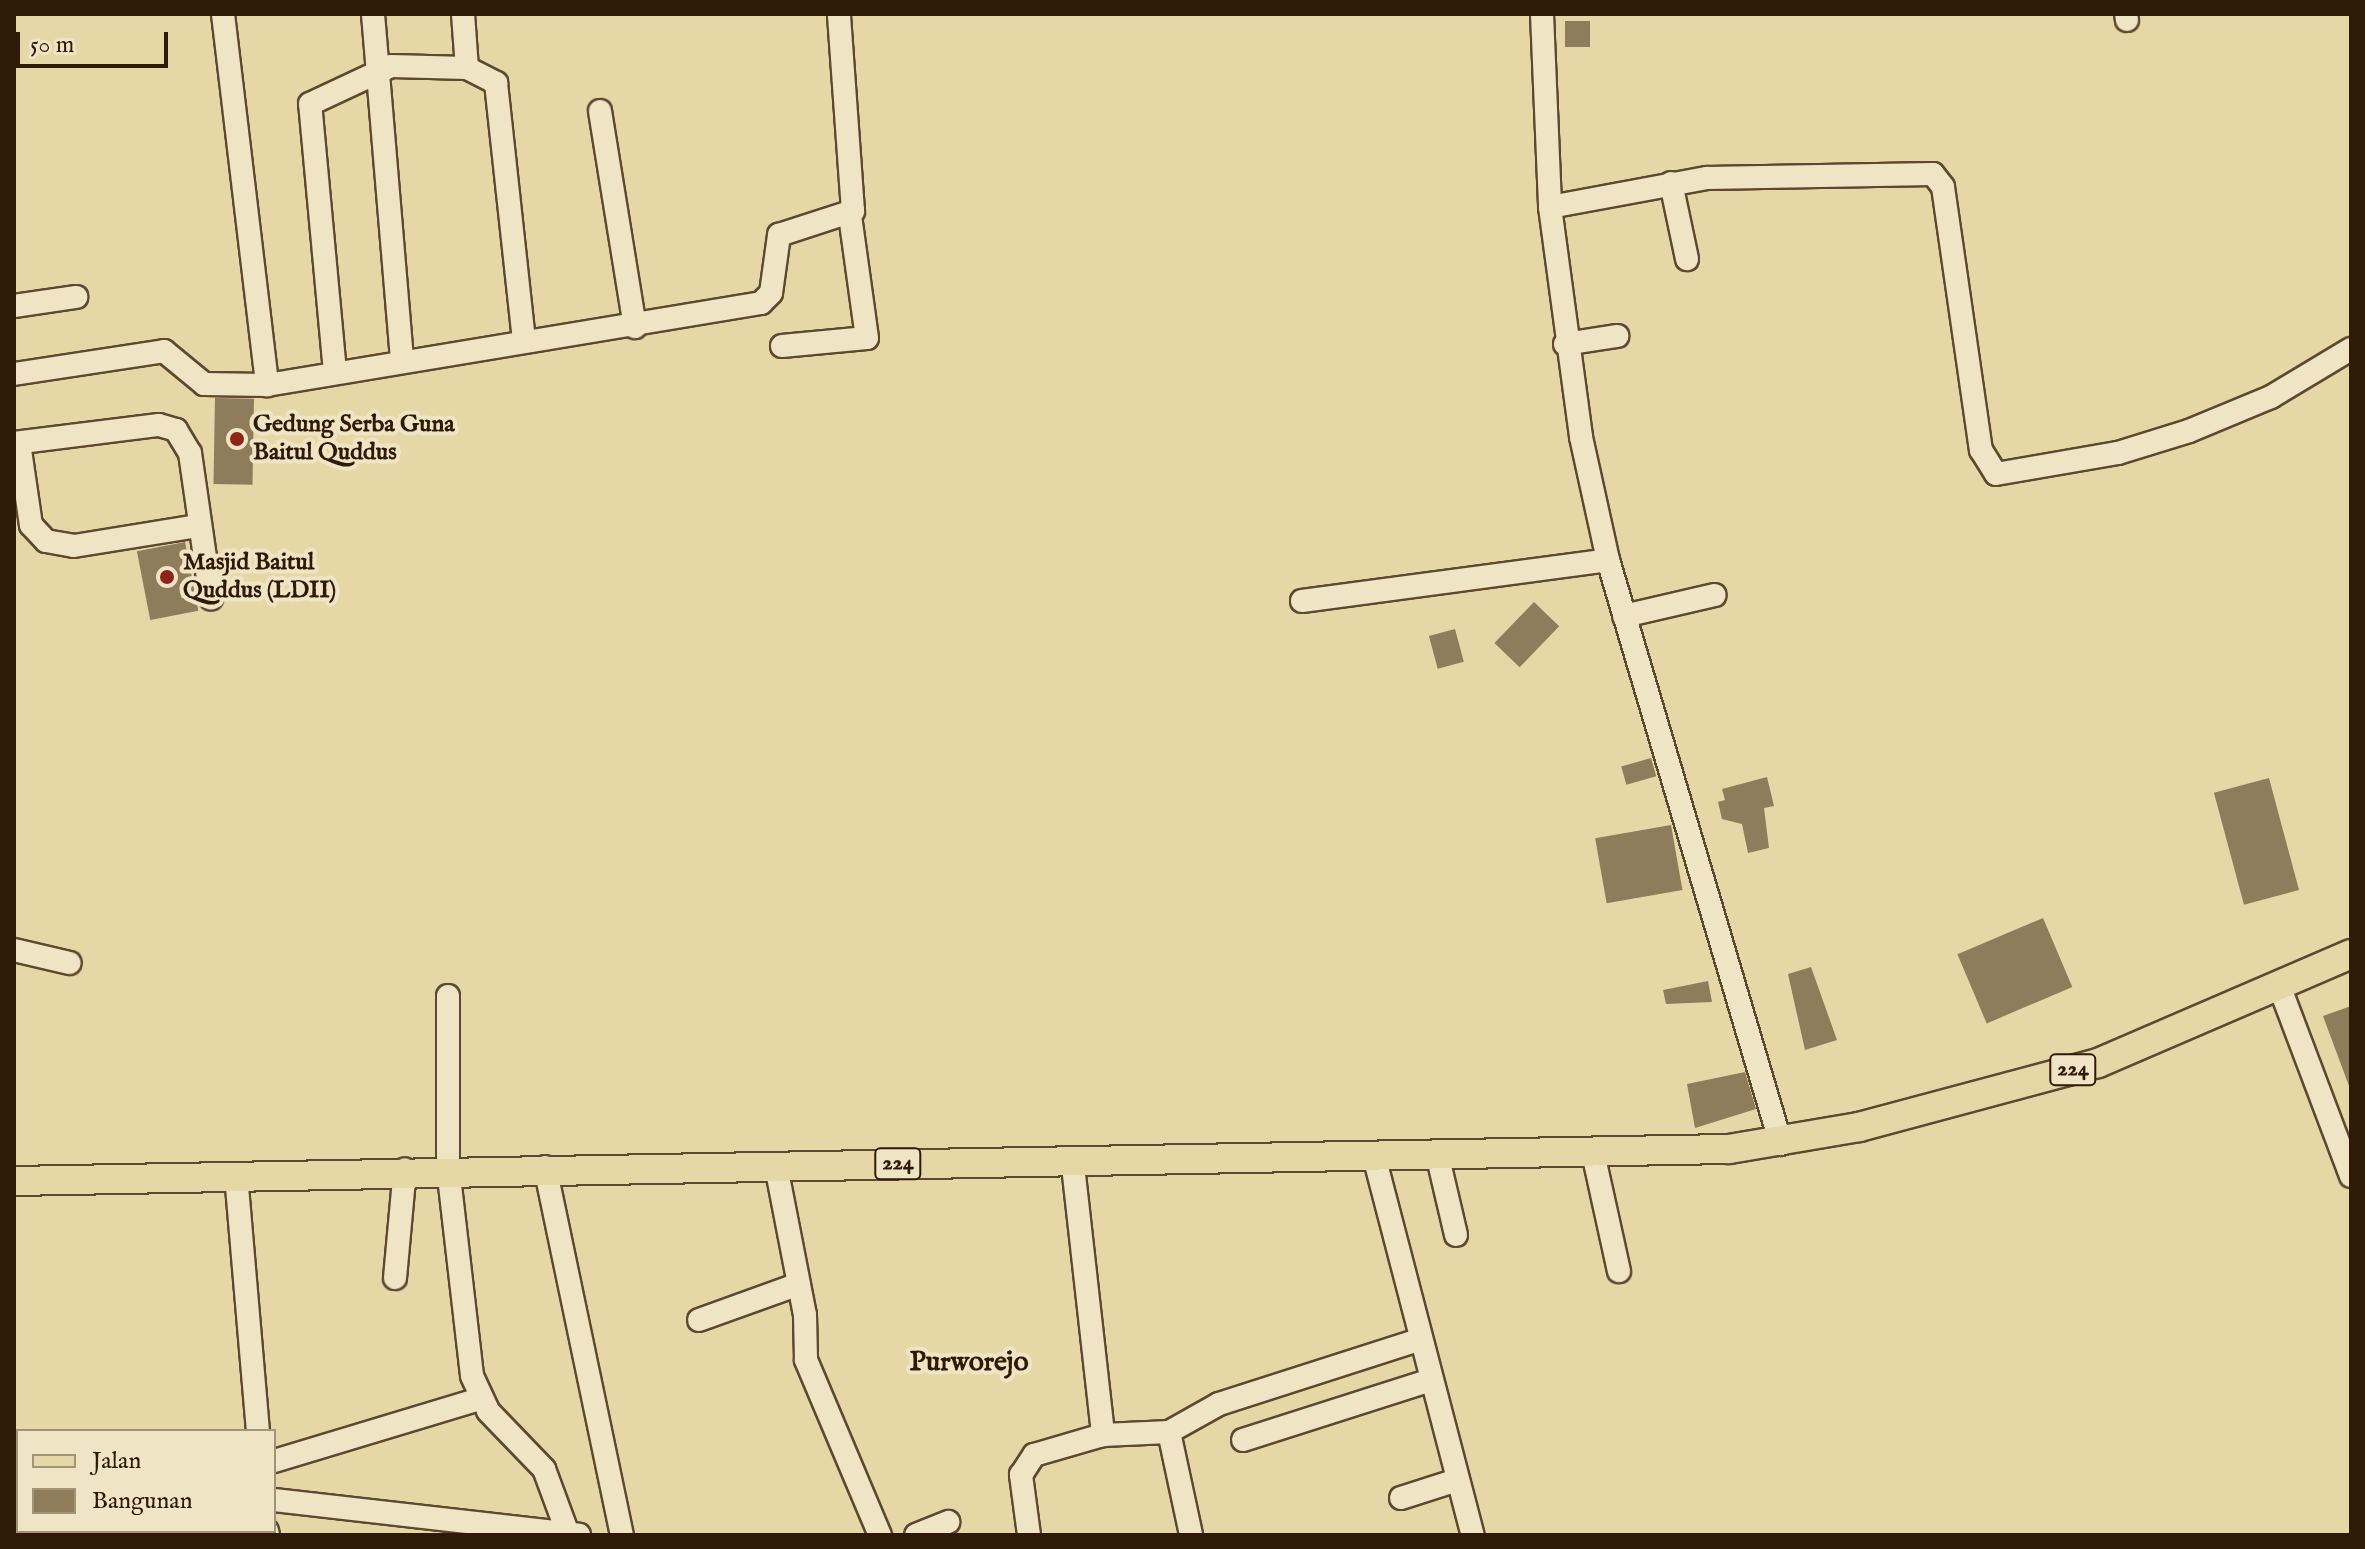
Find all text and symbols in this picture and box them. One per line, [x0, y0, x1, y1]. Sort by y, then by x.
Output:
scale bar [20, 16, 172, 66]
text: 50 m [30, 30, 74, 61]
place label: Gedung Serba Guna Baitul Quddus [253, 411, 455, 467]
marker: Gedung Serba Guna Baitul Quddus [228, 430, 246, 448]
place label: Masjid Baitul Quddus (LDII) [183, 549, 336, 605]
marker: Masjid Baitul Quddus (LDII) [158, 568, 176, 586]
road number: 224 [2049, 1052, 2097, 1088]
road number: 224 [874, 1146, 922, 1182]
district label: Purworejo [909, 1346, 1029, 1380]
legend [16, 1429, 276, 1533]
text: Jalan [92, 1446, 141, 1477]
text: Bangunan [92, 1486, 192, 1517]

